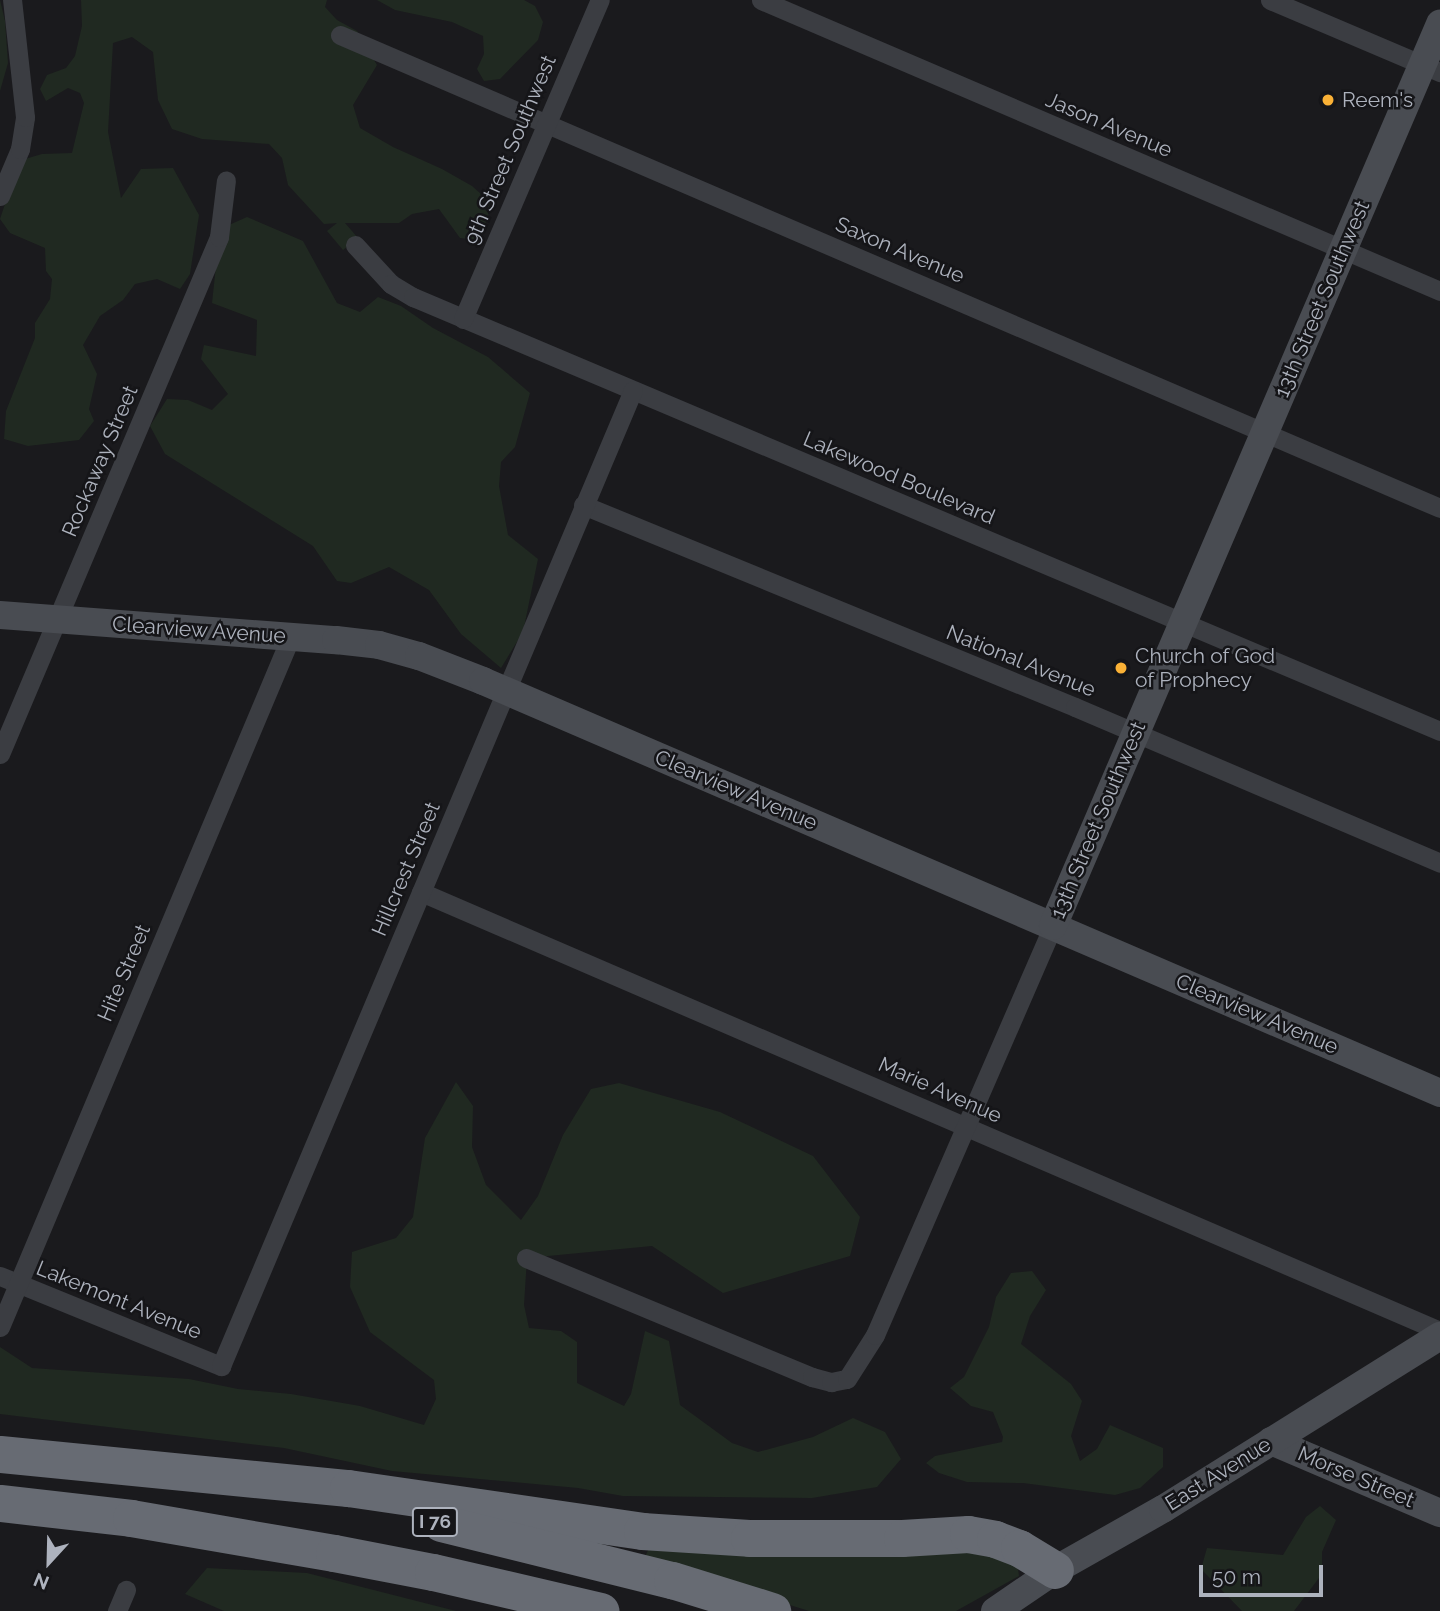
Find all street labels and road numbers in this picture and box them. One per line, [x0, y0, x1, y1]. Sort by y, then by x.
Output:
street label: 9th Street Southwest [459, 51, 561, 249]
street label: Jason Avenue [1042, 87, 1176, 163]
street label: 13th Street Southwest [1269, 197, 1375, 401]
street label: Saxon Avenue [832, 211, 968, 289]
street label: Rockaway Street [57, 381, 143, 541]
street label: Lakewood Boulevard [799, 426, 999, 530]
street label: Clearview Avenue [111, 611, 287, 649]
street label: National Avenue [942, 619, 1100, 703]
street label: 13th Street Southwest [1045, 718, 1151, 922]
street label: Clearview Avenue [650, 744, 822, 836]
street label: Hillcrest Street [366, 798, 446, 940]
street label: Hite Street [92, 921, 156, 1025]
street label: Clearview Avenue [1171, 968, 1343, 1060]
street label: Marie Avenue [874, 1051, 1006, 1129]
street label: Lakemont Avenue [32, 1255, 206, 1345]
street label: East Avenue [1160, 1431, 1276, 1517]
street label: Morse Street [1294, 1441, 1418, 1513]
road number: I 76 [410, 1506, 460, 1538]

